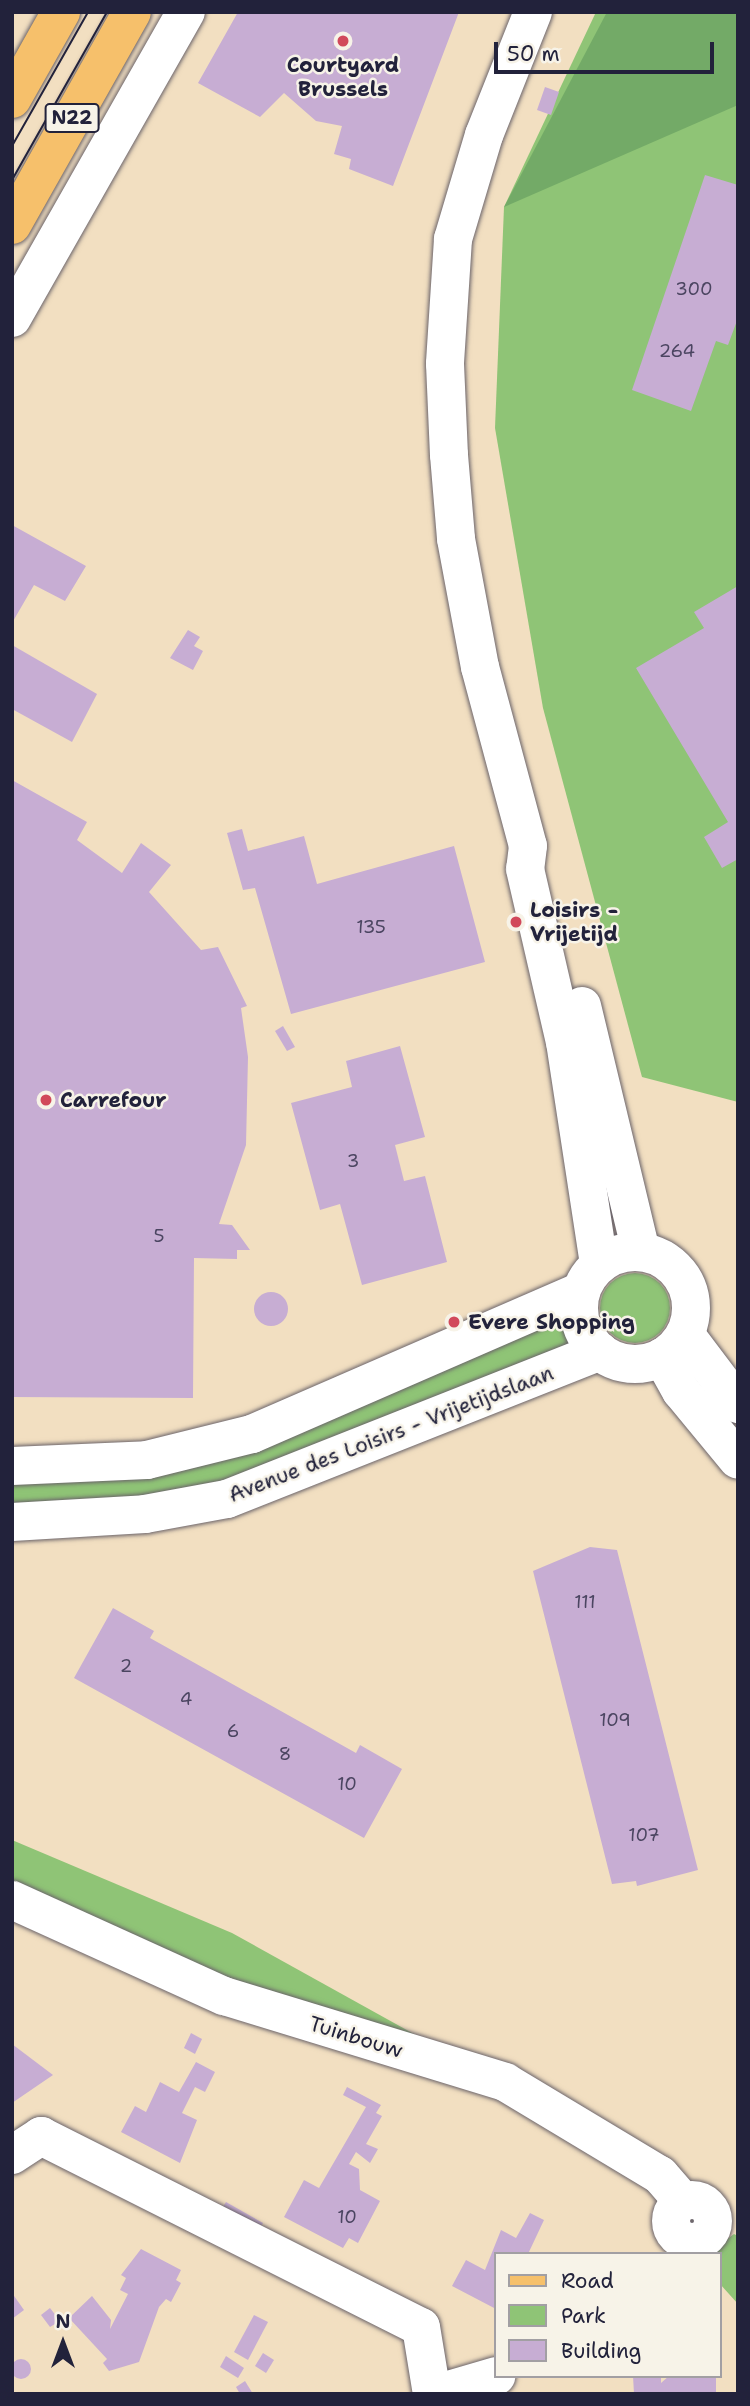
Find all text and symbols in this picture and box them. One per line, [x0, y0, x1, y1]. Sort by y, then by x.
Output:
scale bar [498, 28, 718, 72]
marker: Courtyard Brussels [335, 33, 351, 49]
text: 50 m [507, 40, 560, 68]
place label: Courtyard Brussels [287, 52, 399, 102]
road number: N22 [44, 102, 100, 134]
house number: 300 [675, 278, 713, 300]
house number: 264 [659, 340, 695, 362]
place label: Loisirs - Vrijetijd [530, 897, 618, 947]
marker: Loisirs - Vrijetijd [508, 914, 524, 930]
house number: 135 [356, 916, 386, 938]
place label: Carrefour [60, 1087, 167, 1113]
marker: Carrefour [38, 1092, 54, 1108]
house number: 3 [347, 1150, 359, 1172]
house number: 5 [153, 1225, 165, 1247]
place label: Evere Shopping [468, 1309, 635, 1335]
marker: Evere Shopping [446, 1314, 462, 1330]
street label: Avenue des Loisirs - Vrijetijdslaan [225, 1360, 557, 1508]
house number: 111 [574, 1591, 596, 1613]
house number: 2 [120, 1655, 132, 1677]
house number: 4 [180, 1688, 192, 1710]
house number: 109 [599, 1709, 631, 1731]
house number: 6 [227, 1720, 239, 1742]
house number: 8 [279, 1743, 291, 1765]
house number: 10 [337, 1773, 357, 1795]
house number: 107 [628, 1824, 660, 1846]
street label: Tuinbouw [306, 2011, 406, 2063]
house number: 10 [337, 2206, 357, 2228]
legend [494, 2252, 722, 2378]
text: Road [561, 2267, 614, 2295]
text: Park [561, 2302, 606, 2330]
north arrow [28, 2308, 98, 2378]
text: N [55, 2309, 71, 2334]
text: Building [561, 2337, 641, 2365]

